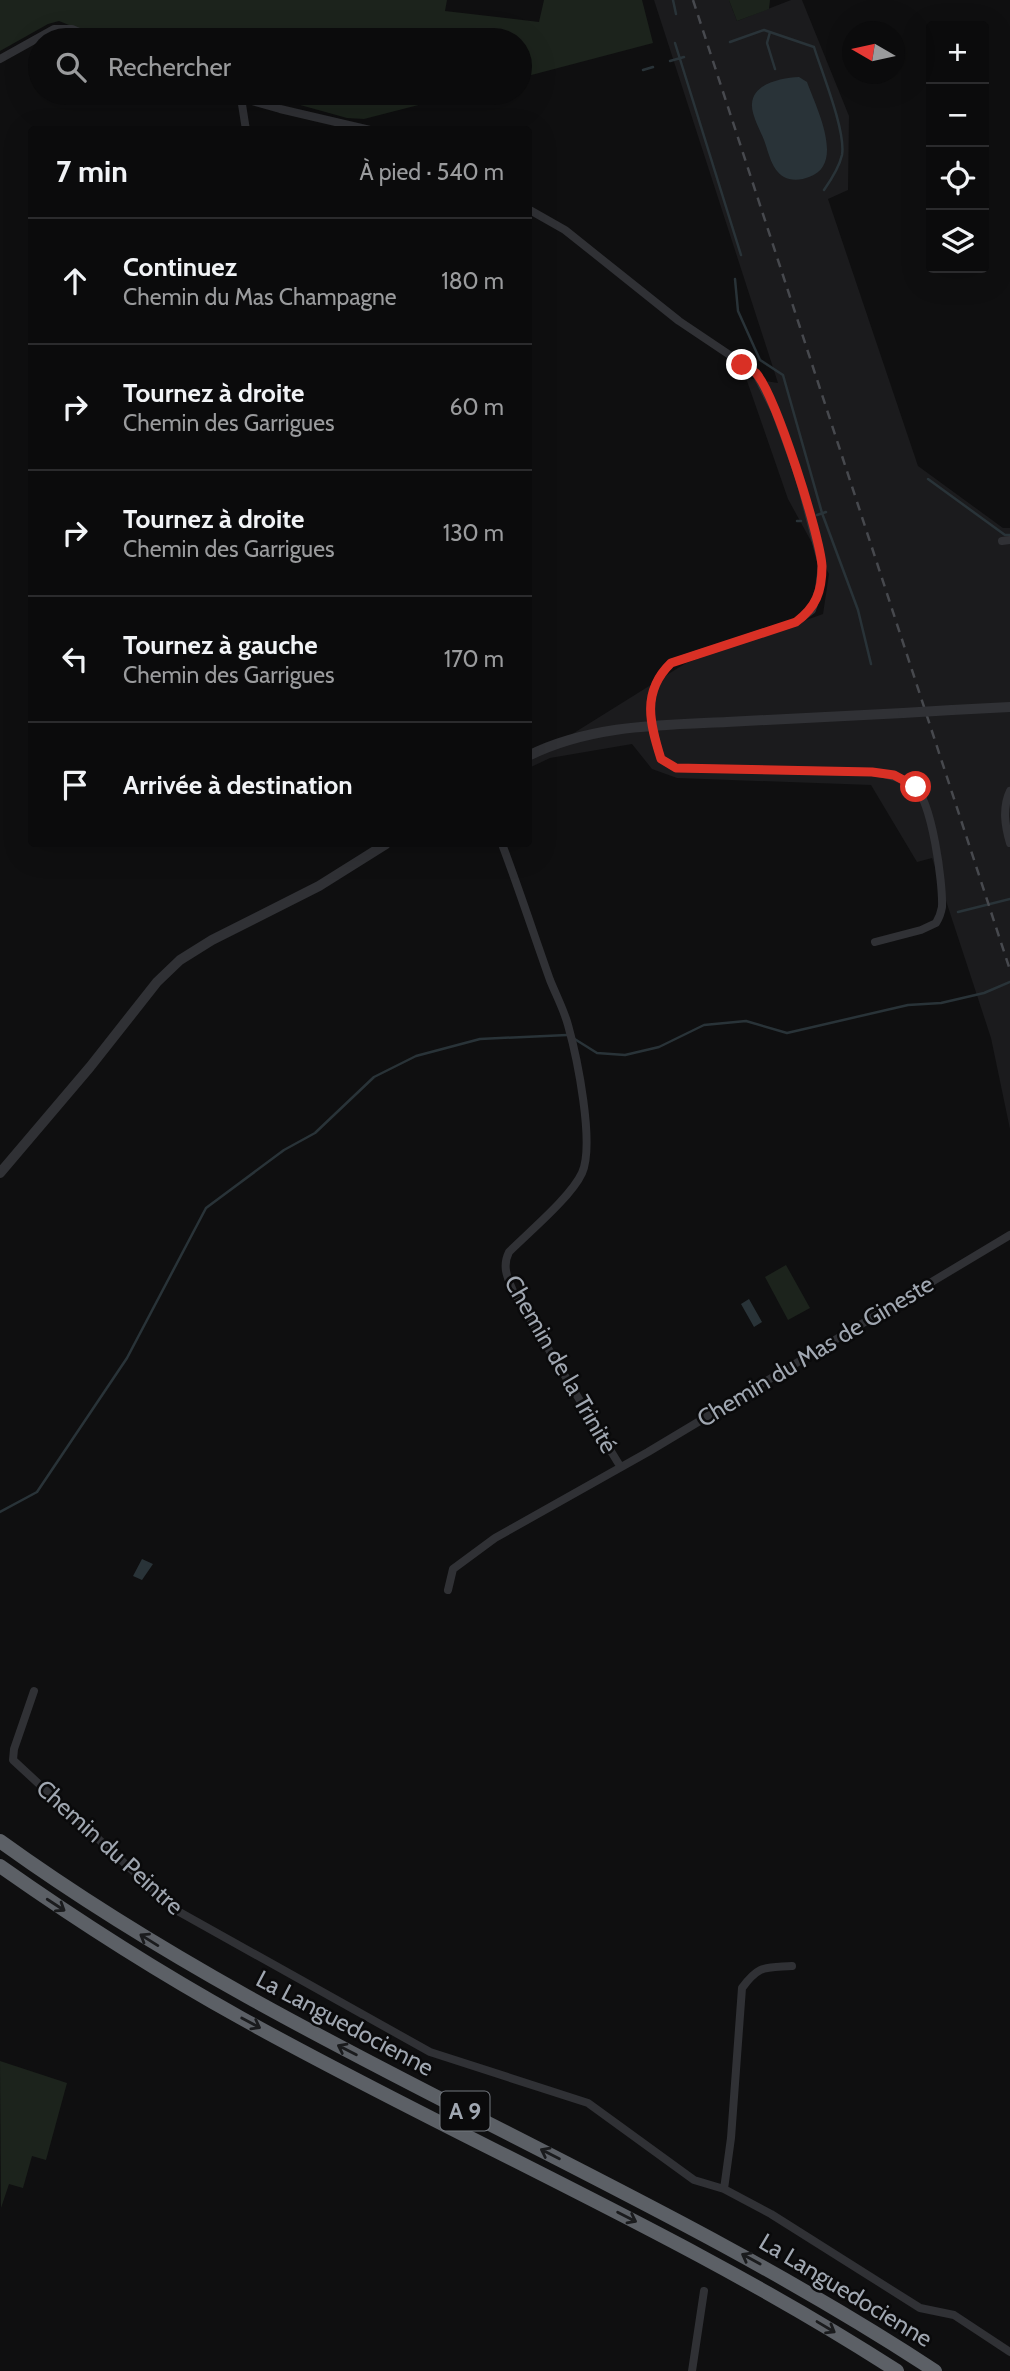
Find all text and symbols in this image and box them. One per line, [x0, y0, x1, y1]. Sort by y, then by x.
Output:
north arrow [842, 21, 905, 84]
map controls [926, 21, 989, 273]
button: + [926, 21, 989, 84]
search box [28, 28, 532, 105]
icon: search [52, 48, 90, 86]
text: Rechercher [108, 51, 231, 83]
button: − [926, 84, 989, 147]
button: locate [926, 147, 989, 210]
text: 7 min [56, 153, 128, 190]
text: À pied · 540 m [359, 158, 504, 186]
button: layers [926, 210, 989, 273]
text: Continuez [123, 251, 237, 283]
icon: ahead [56, 262, 94, 300]
text: 180 m [441, 267, 504, 295]
text: Chemin du Mas Champagne [123, 283, 397, 311]
route end [726, 349, 757, 380]
text: Tournez à droite [123, 377, 305, 409]
icon: right [56, 388, 94, 426]
text: 60 m [450, 393, 504, 421]
text: Chemin des Garrigues [123, 409, 334, 437]
text: Tournez à droite [123, 503, 305, 535]
icon: right [56, 514, 94, 552]
text: 130 m [443, 519, 504, 547]
text: Chemin des Garrigues [123, 535, 334, 563]
text: Tournez à gauche [123, 629, 318, 661]
icon: left [56, 640, 94, 678]
text: 170 m [444, 645, 504, 673]
text: Chemin des Garrigues [123, 661, 334, 689]
icon: arrive [56, 766, 94, 804]
text: Arrivée à destination [123, 769, 353, 801]
route start [900, 771, 931, 802]
street label: Chemin du Mas de Gineste [692, 1269, 938, 1433]
street label: Chemin de la Trinité [498, 1270, 624, 1458]
street label: Chemin du Peintre [30, 1773, 190, 1921]
one-way arrow [46, 1898, 65, 1912]
one-way arrow [139, 1932, 159, 1946]
street label: La Languedocienne [251, 1964, 439, 2082]
one-way arrow [240, 2016, 260, 2030]
one-way arrow [337, 2043, 358, 2057]
road number: A 9 [440, 2092, 490, 2130]
one-way arrow [540, 2147, 561, 2161]
one-way arrow [616, 2210, 637, 2224]
street label: La Languedocienne [754, 2227, 938, 2353]
one-way arrow [742, 2252, 762, 2266]
one-way arrow [816, 2320, 836, 2334]

